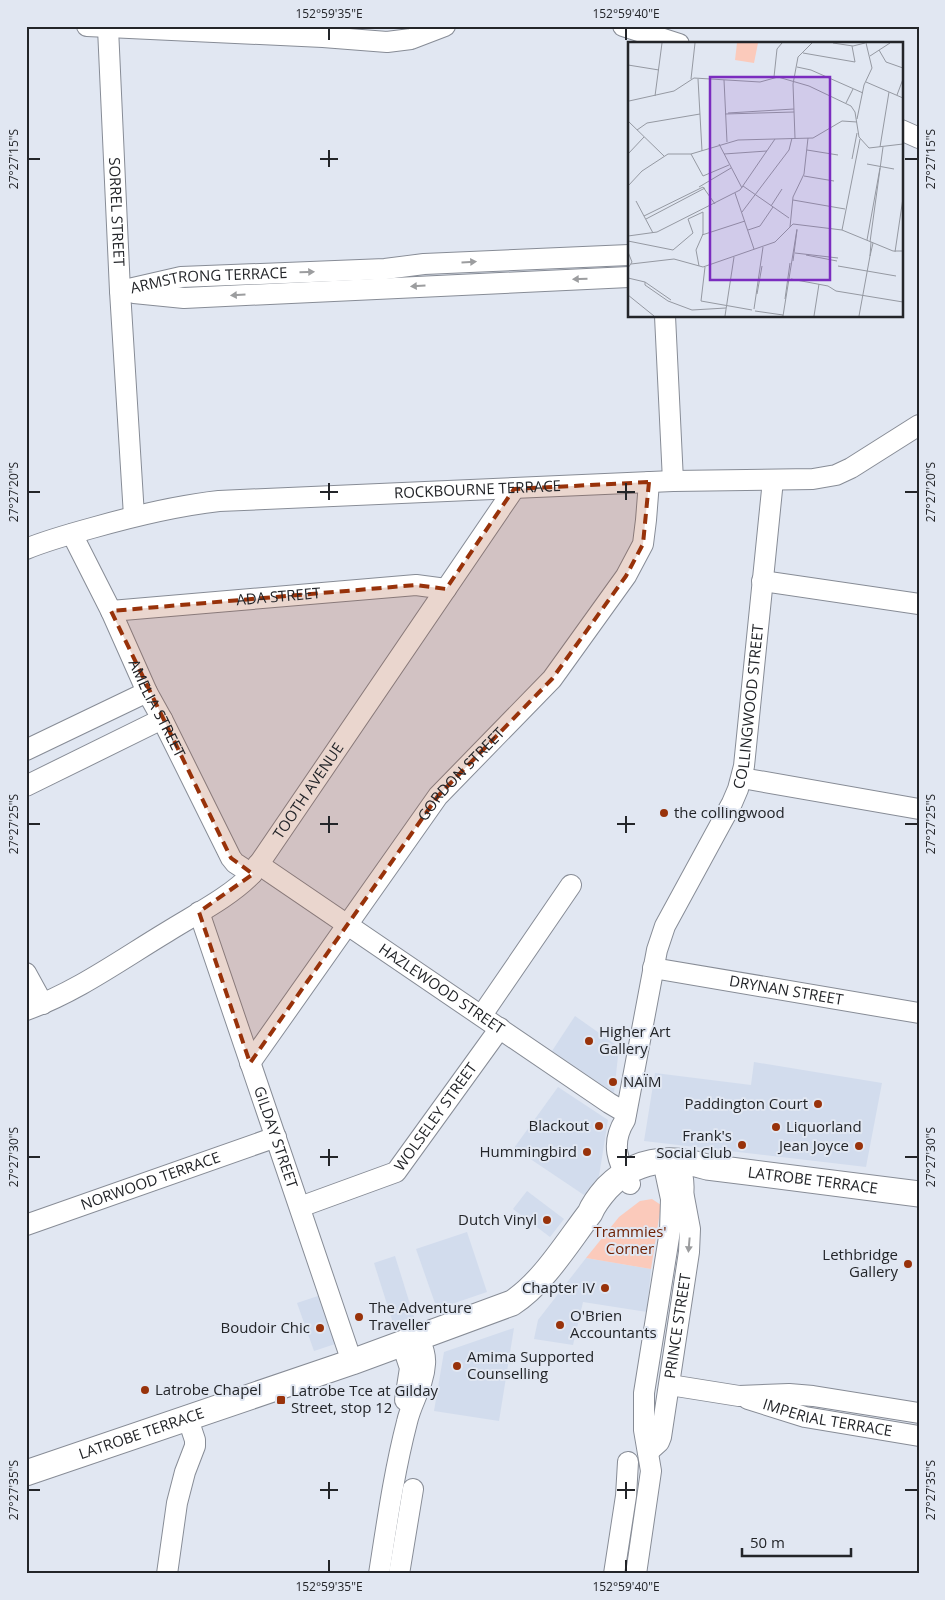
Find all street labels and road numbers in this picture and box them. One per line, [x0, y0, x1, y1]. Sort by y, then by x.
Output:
street label: SORREL STREET [105, 157, 130, 268]
street label: ARMSTRONG TERRACE [128, 262, 288, 297]
street label: ROCKBOURNE TERRACE [393, 475, 561, 502]
street label: ADA STREET [235, 582, 322, 609]
street label: COLLINGWOOD STREET [727, 622, 767, 791]
street label: AMELIA STREET [125, 656, 191, 761]
street label: GORDON STREET [412, 722, 509, 825]
street label: TOOTH AVENUE [268, 738, 347, 842]
street label: HAZLEWOOD STREET [375, 938, 509, 1038]
street label: DRYNAN STREET [728, 970, 845, 1009]
street label: WOLSELEY STREET [389, 1058, 481, 1175]
street label: GILDAY STREET [250, 1083, 303, 1191]
street label: NORWOOD TERRACE [78, 1146, 223, 1214]
street label: LATROBE TERRACE [747, 1161, 879, 1198]
street label: PRINCE STREET [659, 1271, 695, 1380]
street label: IMPERIAL TERRACE [760, 1393, 894, 1440]
street label: LATROBE TERRACE [76, 1402, 206, 1463]

